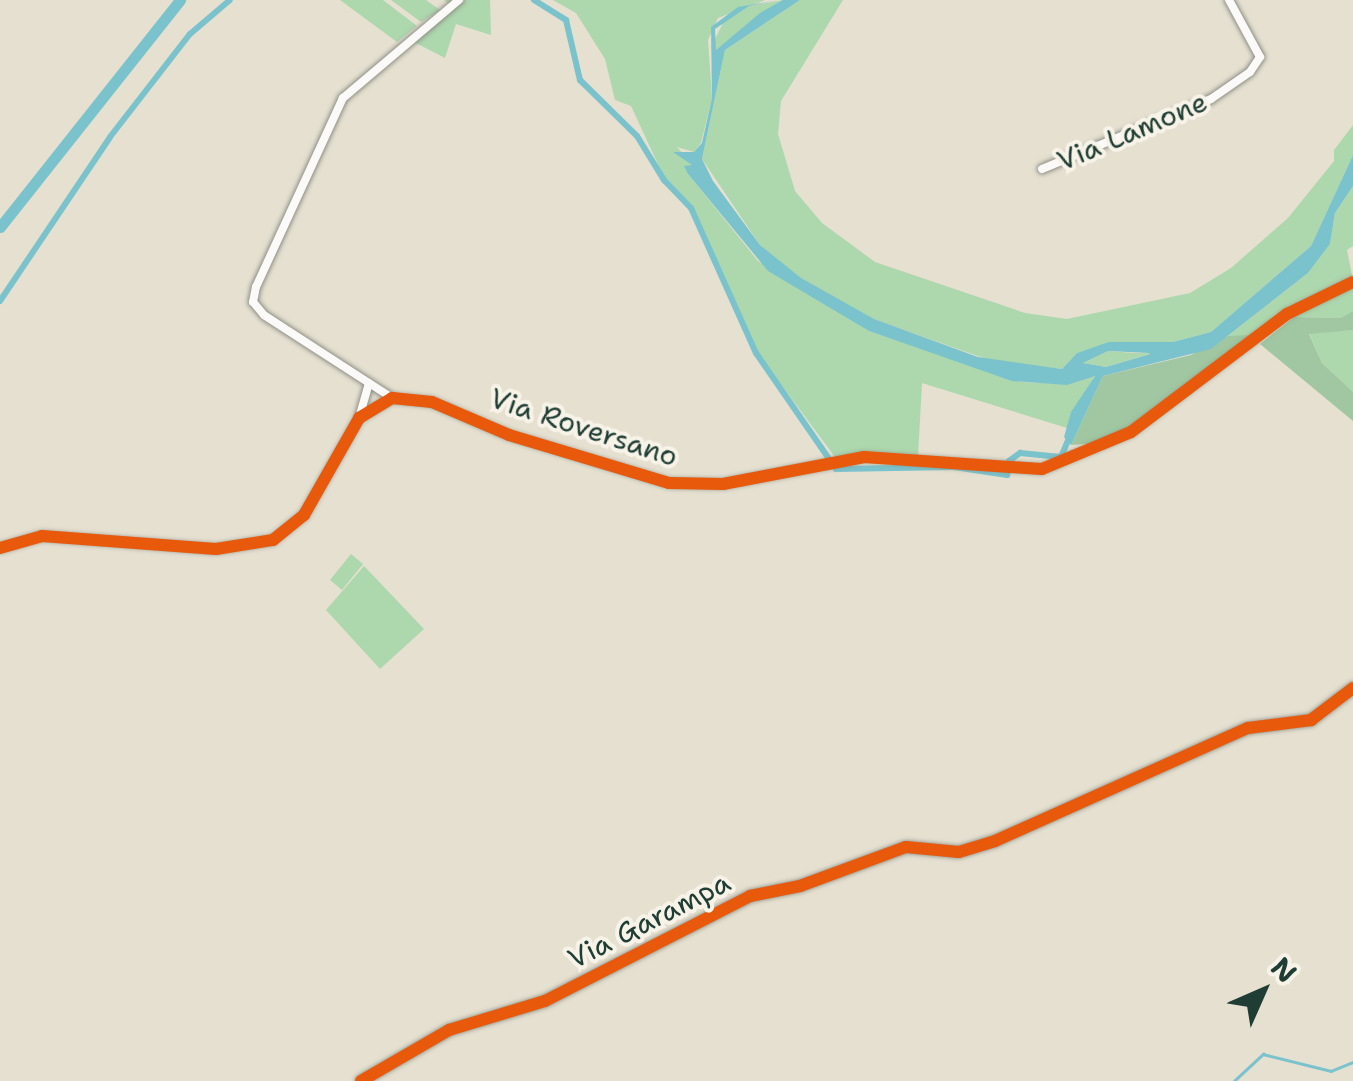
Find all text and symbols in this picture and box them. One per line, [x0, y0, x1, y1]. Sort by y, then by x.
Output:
street label: Via Lamone [1052, 84, 1212, 178]
street label: Via Roversano [486, 381, 682, 473]
street label: Via Garampa [562, 865, 736, 975]
north arrow [1213, 941, 1313, 1041]
text: N [1263, 949, 1305, 991]

